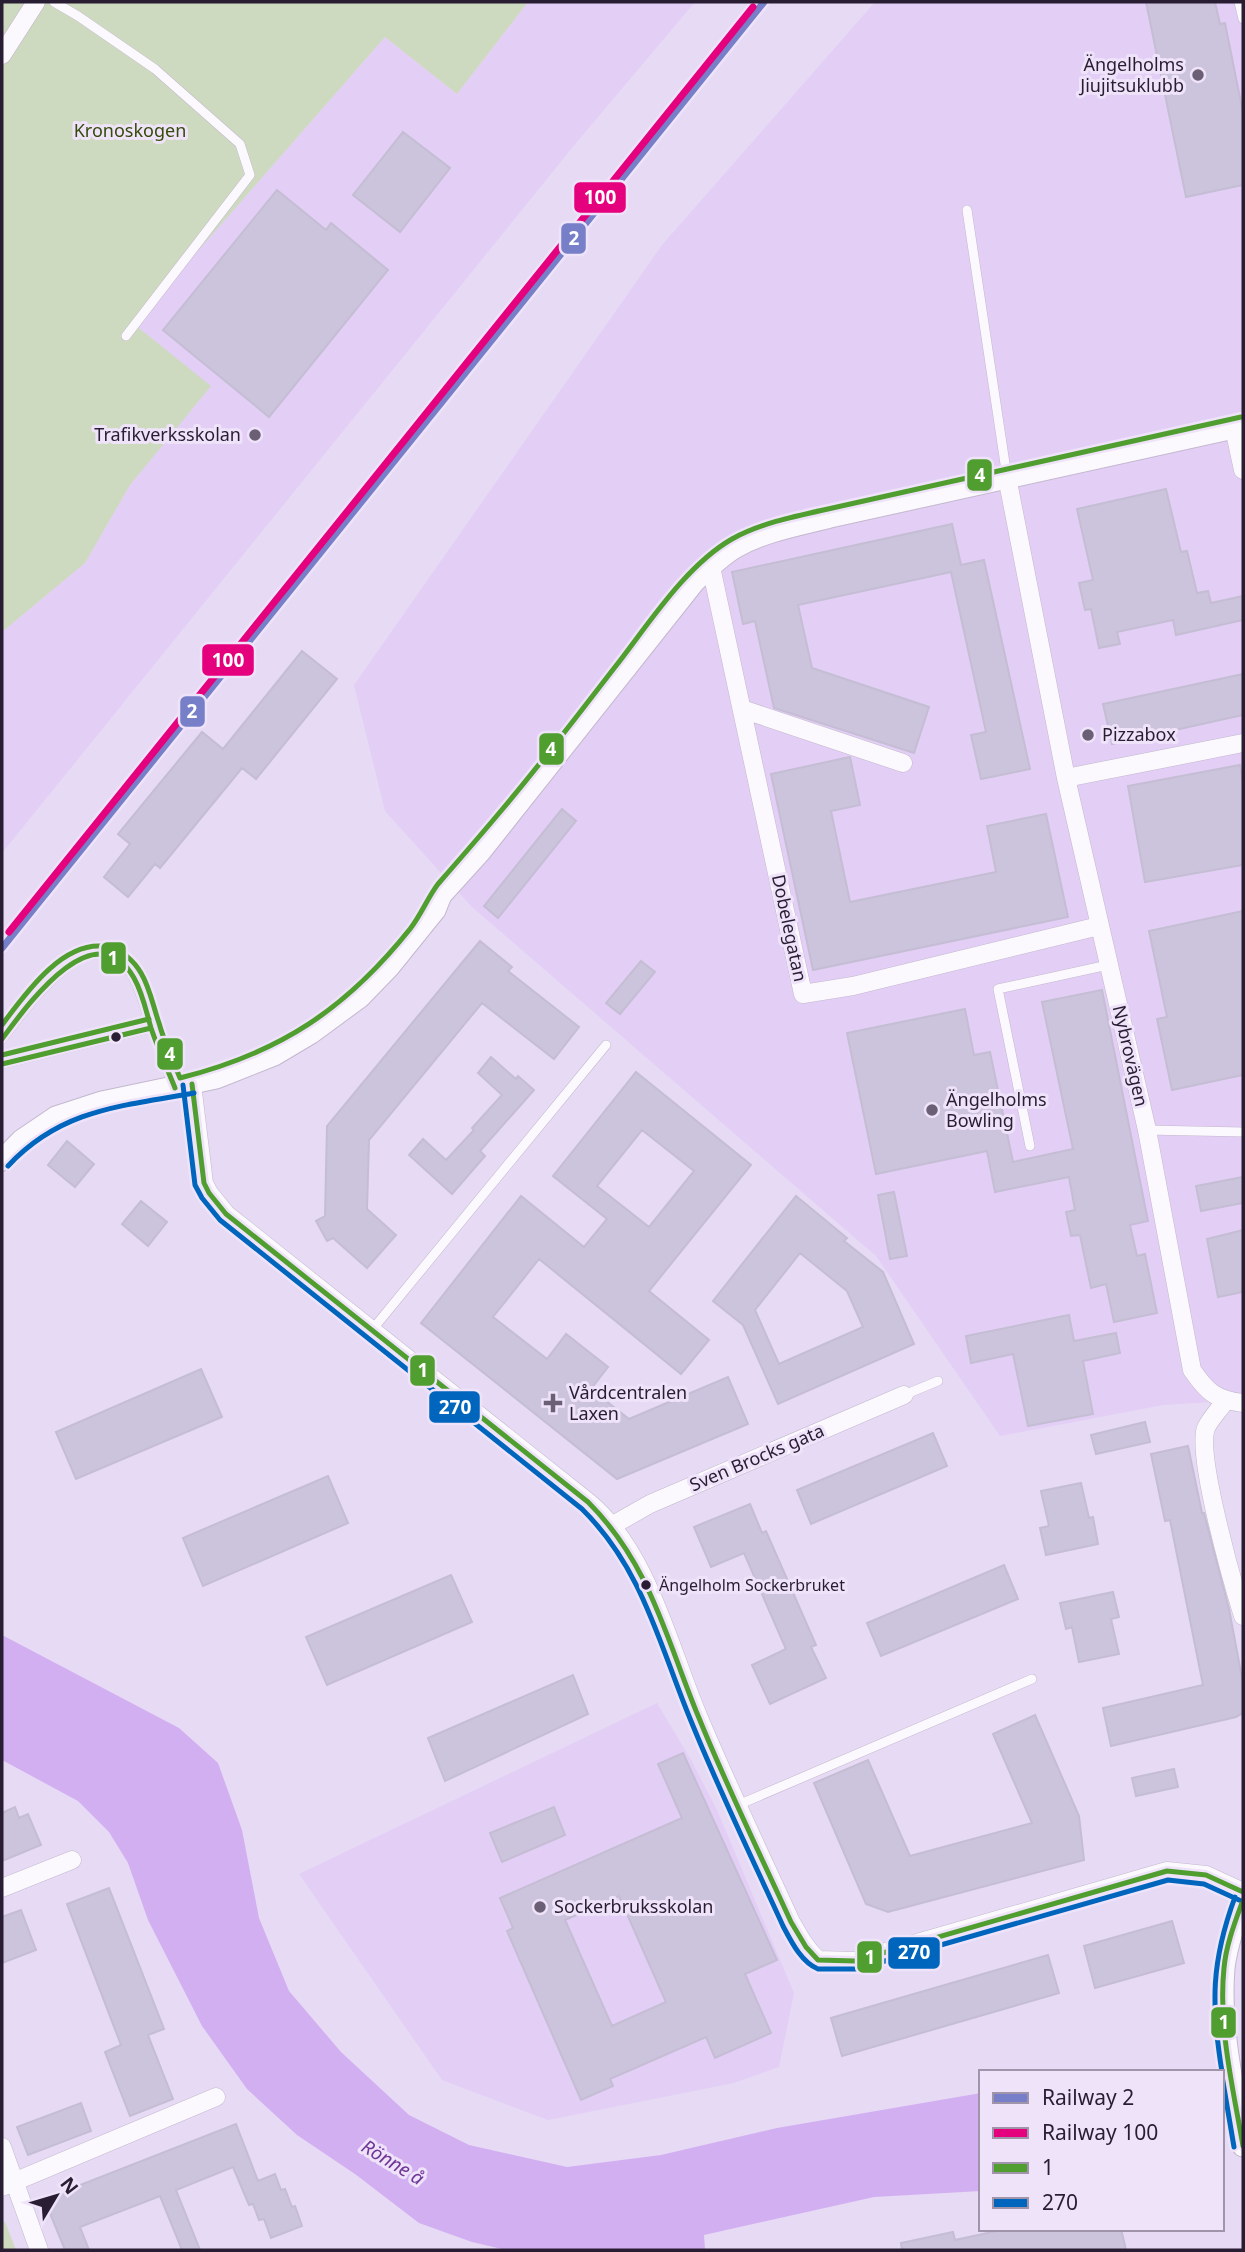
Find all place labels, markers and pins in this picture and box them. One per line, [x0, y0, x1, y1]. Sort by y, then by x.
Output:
place label: Ängelholms Jiujitsuklubb [1078, 52, 1184, 97]
marker: Ängelholms Jiujitsuklubb [1190, 67, 1206, 83]
place label: Trafikverksskolan [94, 422, 241, 446]
marker: Trafikverksskolan [247, 427, 263, 443]
place label: Pizzabox [1102, 722, 1176, 746]
marker: Pizzabox [1080, 727, 1096, 743]
unlabelled marker [109, 1030, 123, 1044]
place label: Ängelholms Bowling [946, 1087, 1047, 1132]
marker: Ängelholms Bowling [924, 1102, 940, 1118]
place label: Vårdcentralen Laxen [569, 1380, 687, 1425]
marker: Vårdcentralen Laxen [543, 1393, 563, 1413]
place label: Ängelholm Sockerbruket [659, 1574, 845, 1596]
marker: Ängelholm Sockerbruket [639, 1578, 653, 1592]
place label: Sockerbruksskolan [554, 1894, 713, 1918]
marker: Sockerbruksskolan [532, 1899, 548, 1915]

